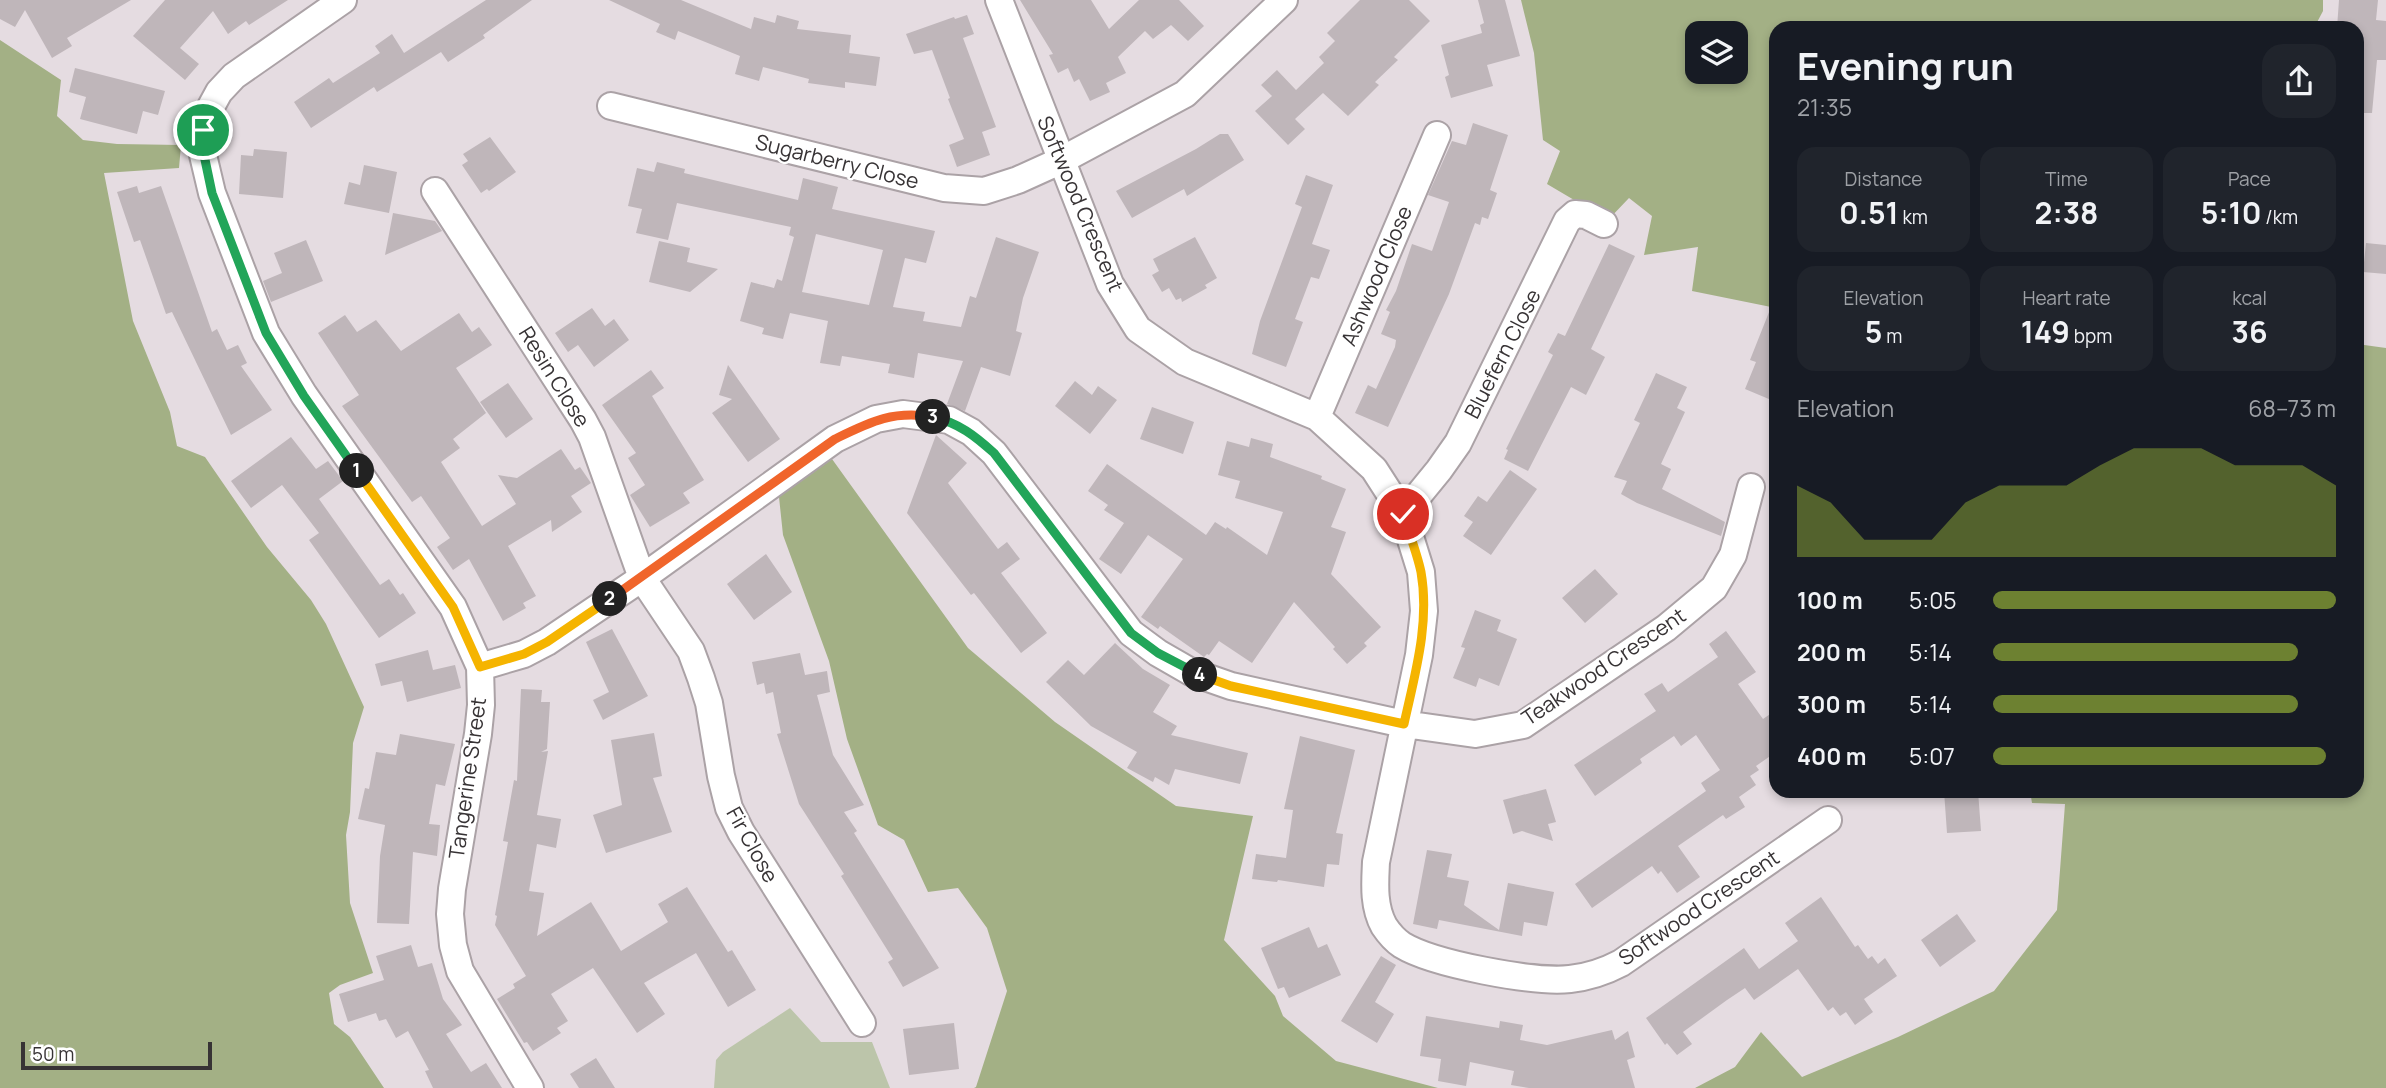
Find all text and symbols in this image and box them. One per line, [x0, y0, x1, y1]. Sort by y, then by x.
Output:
map controls [1685, 21, 1748, 84]
button: layers [1685, 21, 1748, 84]
text: Evening run [1797, 39, 2014, 91]
button: share [2262, 44, 2336, 118]
text: 21:35 [1797, 91, 1852, 123]
pin [173, 100, 233, 160]
icon: arrive [184, 111, 222, 149]
street label: Softwood Crescent [1031, 111, 1131, 296]
street label: Sugarberry Close [753, 127, 922, 195]
text: Distance [1845, 166, 1922, 192]
text: Time [2045, 166, 2088, 192]
text: Pace [2228, 166, 2271, 192]
text: 0.51 [1839, 192, 1899, 233]
text: 2:38 [2035, 192, 2098, 233]
text: 5:10 [2201, 192, 2262, 233]
street label: Ashwood Close [1334, 201, 1418, 350]
text: km [1899, 204, 1928, 230]
text: /km [2262, 204, 2298, 230]
street label: Bluefern Close [1457, 284, 1547, 423]
text: Elevation [1843, 285, 1924, 311]
text: Heart rate [2022, 285, 2111, 311]
text: kcal [2232, 285, 2267, 311]
text: 5 [1865, 311, 1882, 352]
text: 149 [2021, 311, 2070, 352]
text: 36 [2231, 311, 2268, 352]
street label: Resin Close [513, 321, 597, 432]
text: m [1882, 323, 1902, 349]
text: bpm [2070, 323, 2112, 349]
text: Elevation [1797, 392, 1894, 424]
text: 68–73 m [2248, 392, 2336, 424]
pin: 3 [916, 400, 950, 434]
text: 3 [927, 403, 938, 429]
pin: 1 [340, 454, 374, 489]
text: 1 [352, 457, 361, 483]
pin [1373, 484, 1433, 544]
icon: check [1384, 495, 1422, 533]
pin: 2 [592, 582, 628, 616]
text: 100 m [1797, 584, 1863, 616]
text: 5:05 [1909, 584, 1956, 616]
text: 2 [604, 585, 615, 611]
street label: Teakwood Crescent [1516, 601, 1691, 731]
text: 200 m [1797, 636, 1866, 668]
text: 5:14 [1909, 636, 1952, 668]
pin: 4 [1182, 658, 1218, 692]
text: 4 [1194, 661, 1205, 687]
text: 300 m [1797, 688, 1866, 720]
text: 5:14 [1909, 688, 1952, 720]
street label: Tangerine Street [442, 695, 492, 860]
text: 400 m [1797, 740, 1867, 772]
text: 5:07 [1909, 740, 1955, 772]
street label: Fir Close [721, 802, 785, 888]
street label: Softwood Crescent [1613, 843, 1784, 971]
scale bar [21, 1039, 212, 1071]
text: 50 m [32, 1041, 74, 1067]

